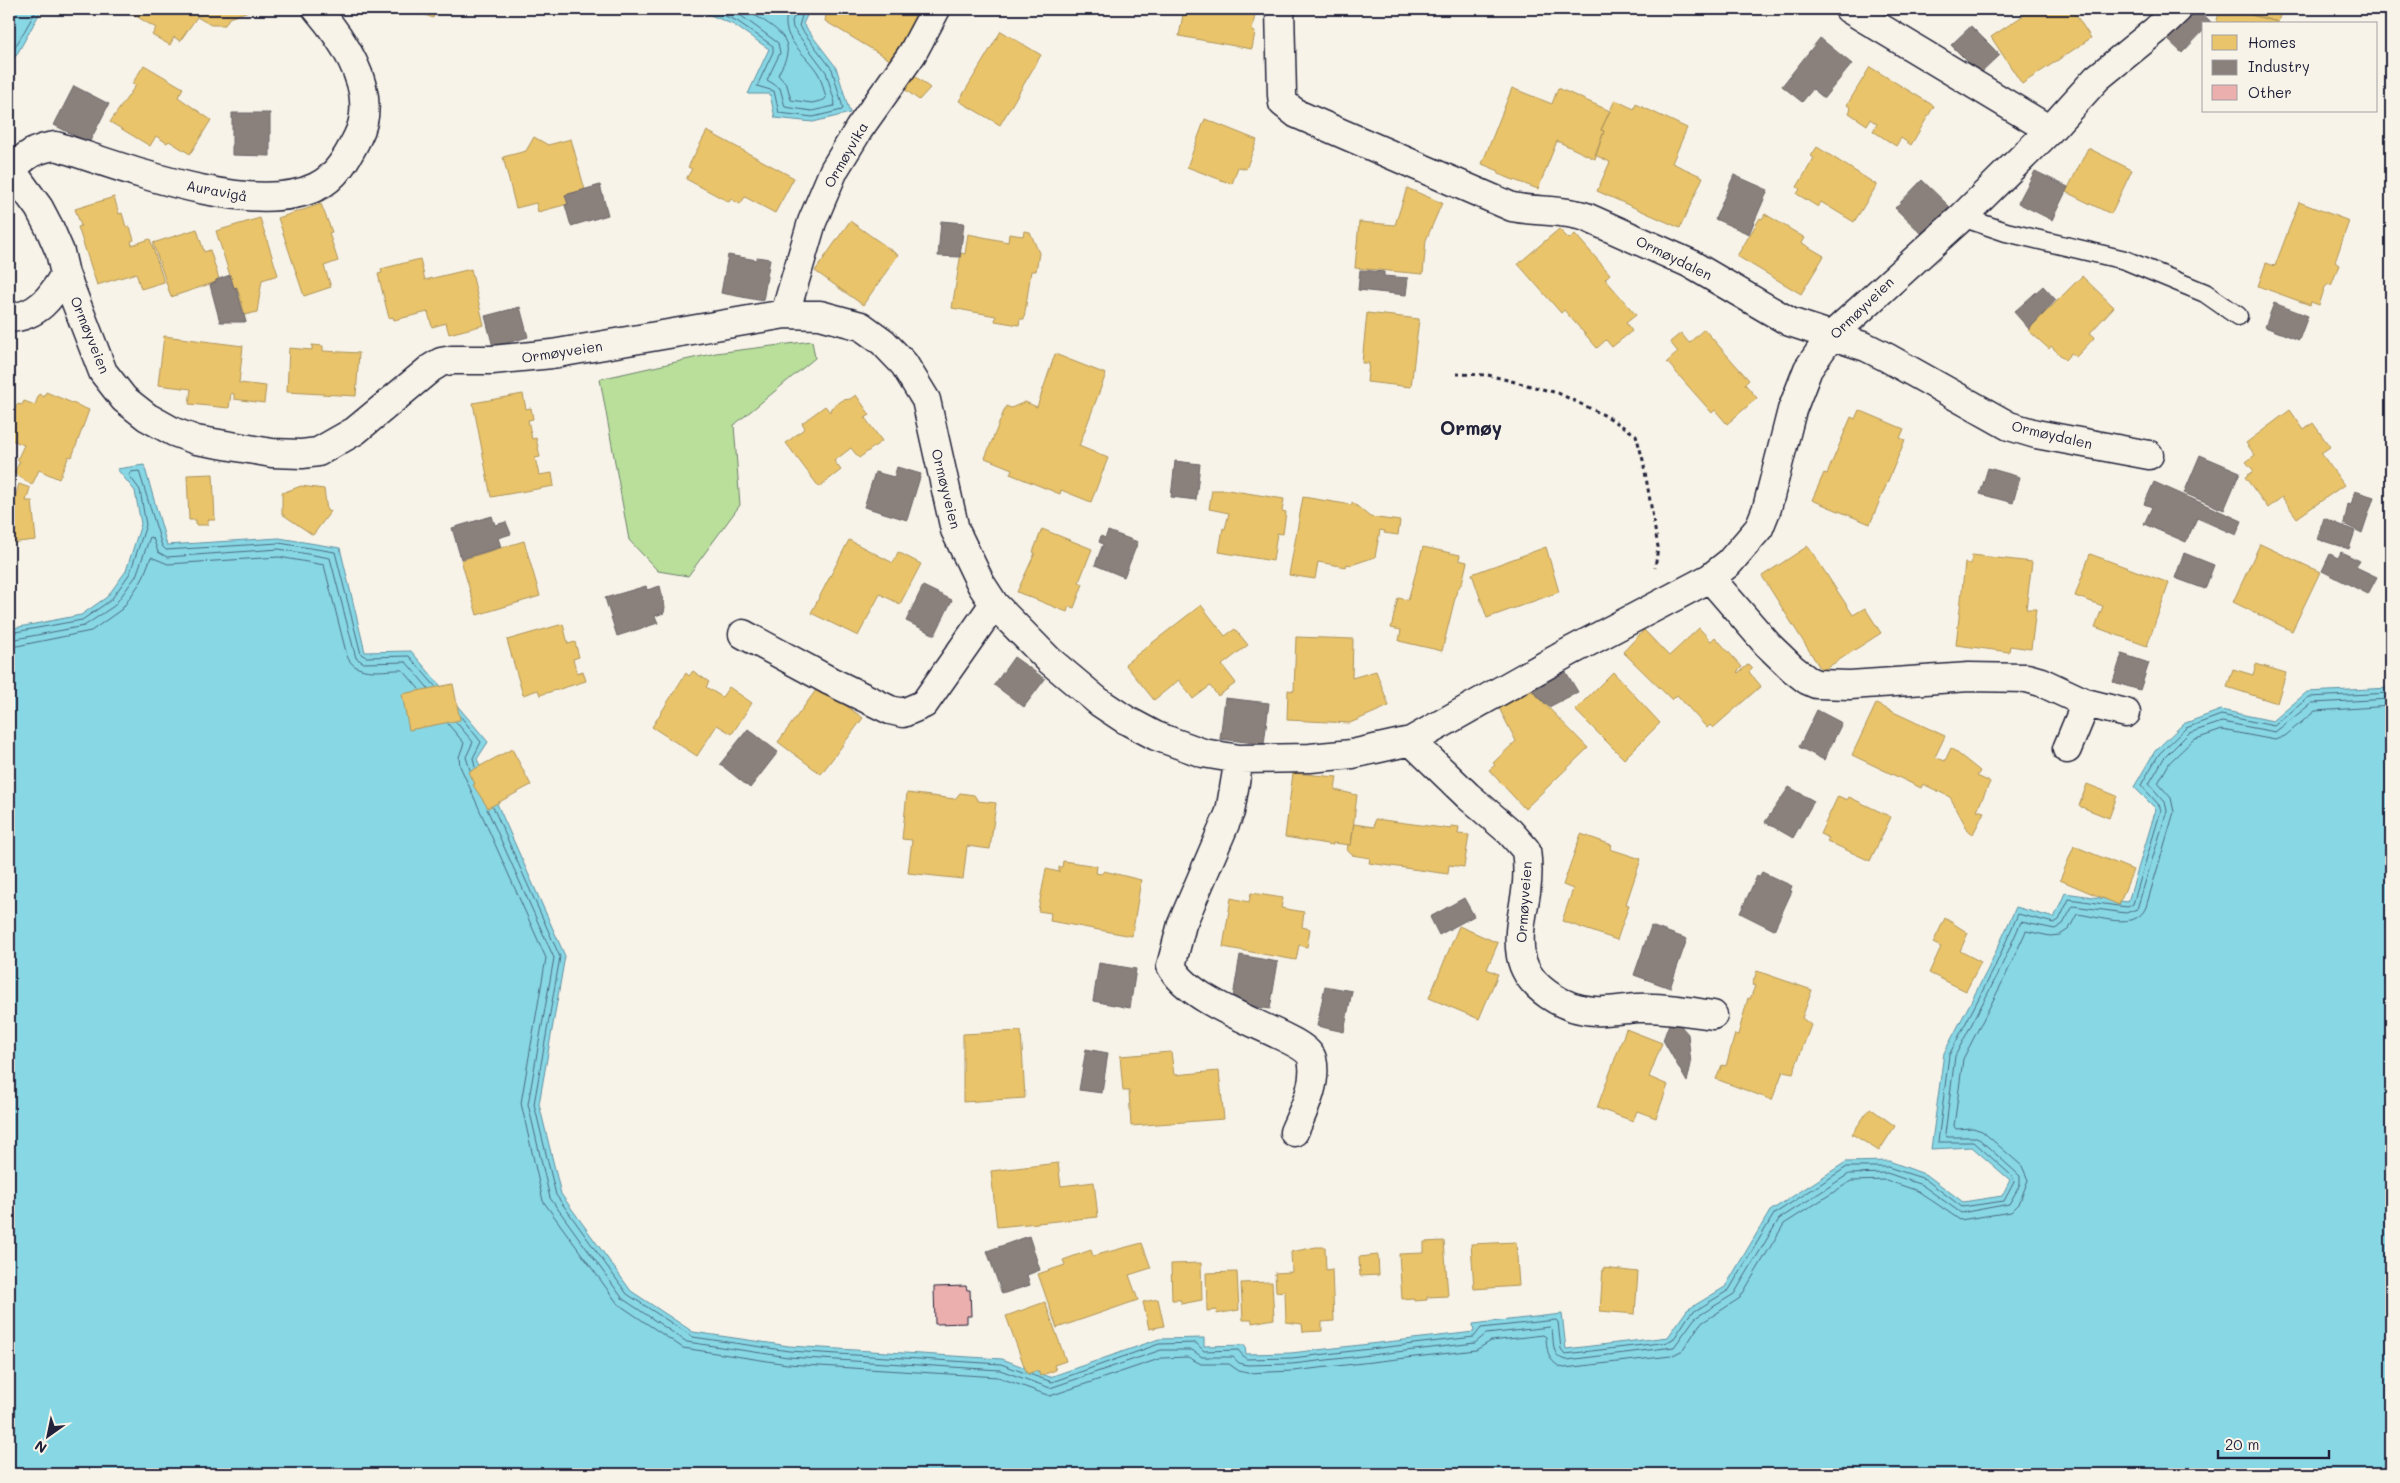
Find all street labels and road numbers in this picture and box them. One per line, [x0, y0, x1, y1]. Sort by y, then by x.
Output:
street label: Ormøyvika [819, 118, 872, 191]
street label: Auravigå [185, 175, 249, 206]
street label: Ormøydalen [1633, 231, 1715, 284]
street label: Ormøyveien [1826, 272, 1898, 343]
street label: Ormøyveien [66, 293, 115, 376]
street label: Ormøyveien [520, 336, 604, 367]
street label: Ormøydalen [2010, 416, 2094, 453]
street label: Ormøyveien [927, 447, 966, 531]
street label: Ormøyveien [1511, 861, 1536, 943]

